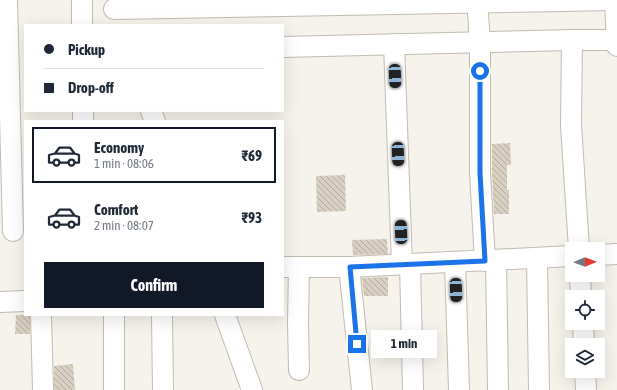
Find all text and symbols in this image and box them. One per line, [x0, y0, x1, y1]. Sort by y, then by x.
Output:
text: Pickup [68, 41, 105, 58]
route start [471, 62, 489, 80]
car [389, 64, 401, 88]
text: Drop-off [68, 79, 114, 96]
icon: car [46, 137, 82, 173]
text: Economy [94, 139, 144, 156]
car [392, 142, 404, 166]
text: ₹69 [241, 147, 262, 164]
text: 1 min · 08:06 [94, 156, 154, 171]
icon: car [46, 199, 82, 235]
text: Comfort [94, 201, 138, 218]
text: ₹93 [241, 209, 262, 226]
text: 2 min · 08:07 [94, 218, 154, 233]
car [395, 220, 407, 244]
north arrow [565, 242, 605, 282]
map controls [565, 242, 605, 378]
button: Confirm [44, 262, 264, 308]
car [450, 278, 462, 302]
button: locate [565, 290, 605, 330]
callout: 1 min [371, 330, 437, 358]
route end [348, 335, 366, 353]
text: 1 min [391, 336, 417, 351]
button: layers [565, 338, 605, 378]

